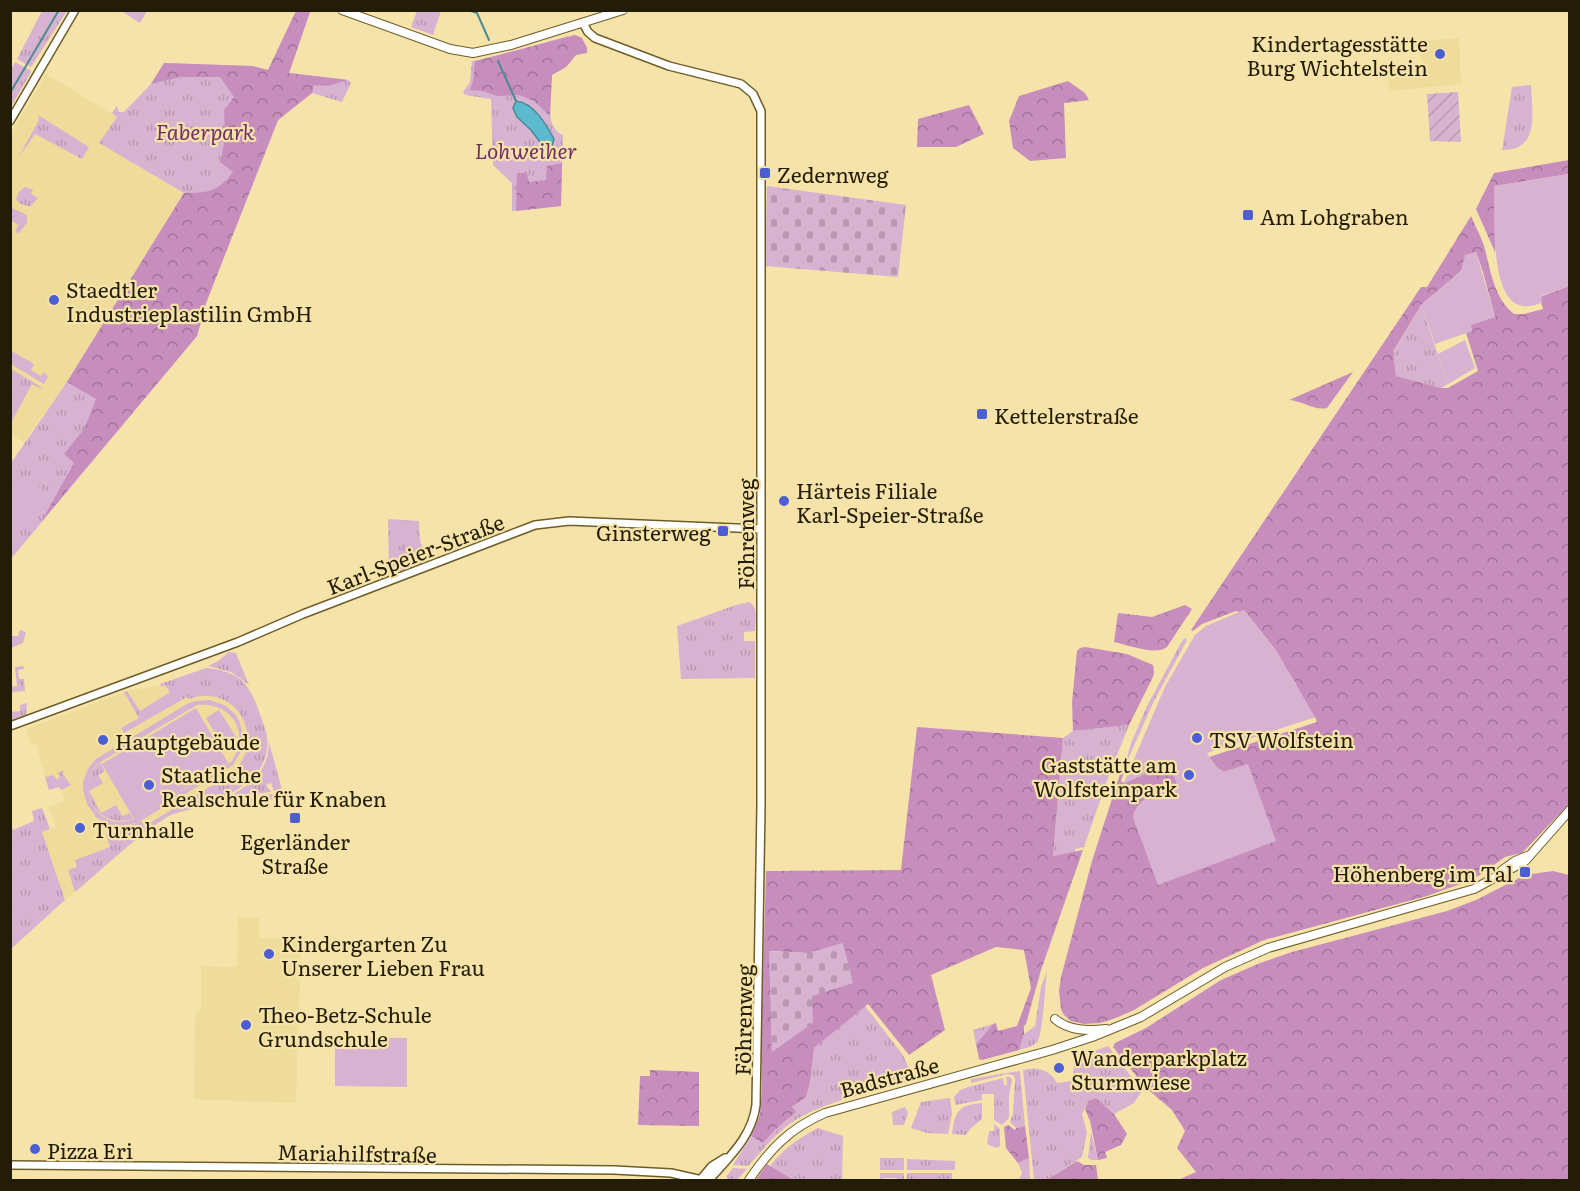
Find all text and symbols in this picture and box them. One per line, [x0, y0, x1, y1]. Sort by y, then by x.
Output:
place label: Kindertagesstätte Burg Wichtelstein [1246, 27, 1428, 82]
marker: Kindertagesstätte Burg Wichtelstein [1433, 47, 1447, 61]
park label: Faberpark [156, 115, 255, 146]
park label: Lohweiher [475, 134, 577, 165]
place label: Zedernweg [777, 158, 889, 189]
marker: Zedernweg [758, 166, 772, 180]
place label: Am Lohgraben [1260, 200, 1409, 231]
marker: Am Lohgraben [1241, 208, 1255, 222]
place label: Staedtler Industrieplastilin GmbH [66, 273, 313, 328]
marker: Staedtler Industrieplastilin GmbH [47, 293, 61, 307]
place label: Kettelerstraße [994, 399, 1139, 430]
marker: Kettelerstraße [975, 407, 989, 421]
place label: Härteis Filiale Karl-Speier-Straße [796, 474, 984, 529]
street label: Föhrenweg [729, 478, 760, 590]
marker: Härteis Filiale Karl-Speier-Straße [777, 494, 791, 508]
street label: Karl-Speier-Straße [322, 505, 508, 601]
place label: Ginsterweg [596, 516, 711, 547]
marker: Ginsterweg [716, 524, 730, 538]
place label: TSV Wolfstein [1209, 723, 1354, 754]
place label: Hauptgebäude [115, 725, 260, 756]
marker: TSV Wolfstein [1190, 731, 1204, 745]
marker: Hauptgebäude [96, 733, 110, 747]
place label: Gaststätte am Wolfsteinpark [1033, 748, 1177, 803]
place label: Staatliche Realschule für Knaben [161, 758, 387, 813]
marker: Gaststätte am Wolfsteinpark [1182, 768, 1196, 782]
marker: Staatliche Realschule für Knaben [142, 778, 156, 792]
marker: Egerländer Straße [288, 811, 302, 825]
place label: Turnhalle [92, 813, 194, 844]
marker: Turnhalle [73, 821, 87, 835]
place label: Egerländer Straße [240, 825, 350, 880]
place label: Höhenberg im Tal [1333, 857, 1513, 888]
marker: Höhenberg im Tal [1518, 865, 1532, 879]
place label: Kindergarten Zu Unserer Lieben Frau [281, 927, 485, 982]
marker: Kindergarten Zu Unserer Lieben Frau [262, 947, 276, 961]
street label: Föhrenweg [726, 964, 758, 1076]
place label: Theo-Betz-Schule Grundschule [258, 998, 432, 1053]
marker: Theo-Betz-Schule Grundschule [239, 1018, 253, 1032]
place label: Wanderparkplatz Sturmwiese [1071, 1041, 1247, 1096]
street label: Badstraße [836, 1048, 942, 1104]
marker: Wanderparkplatz Sturmwiese [1052, 1061, 1066, 1075]
place label: Pizza Eri [47, 1134, 133, 1165]
street label: Mariahilfstraße [277, 1135, 437, 1169]
marker: Pizza Eri [28, 1142, 42, 1156]

